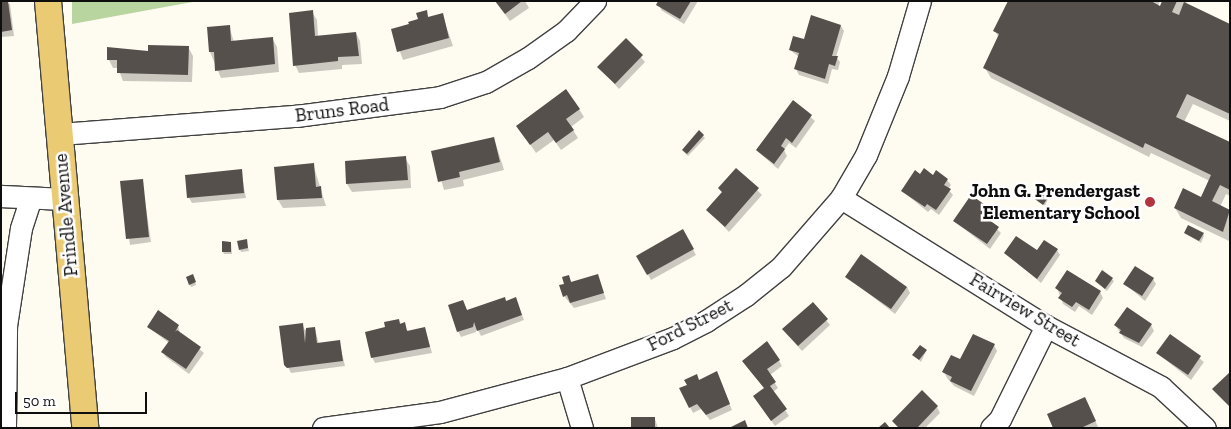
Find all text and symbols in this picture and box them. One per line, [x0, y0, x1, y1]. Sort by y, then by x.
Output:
street label: Bruns Road [294, 93, 390, 127]
street label: Prindle Avenue [49, 152, 83, 278]
place label: John G. Prendergast Elementary School [969, 180, 1140, 224]
marker: John G. Prendergast Elementary School [1144, 196, 1156, 208]
street label: Fairview Street [965, 268, 1085, 352]
street label: Ford Street [644, 294, 736, 356]
scale bar [18, 382, 150, 414]
text: 50 m [23, 392, 56, 410]

